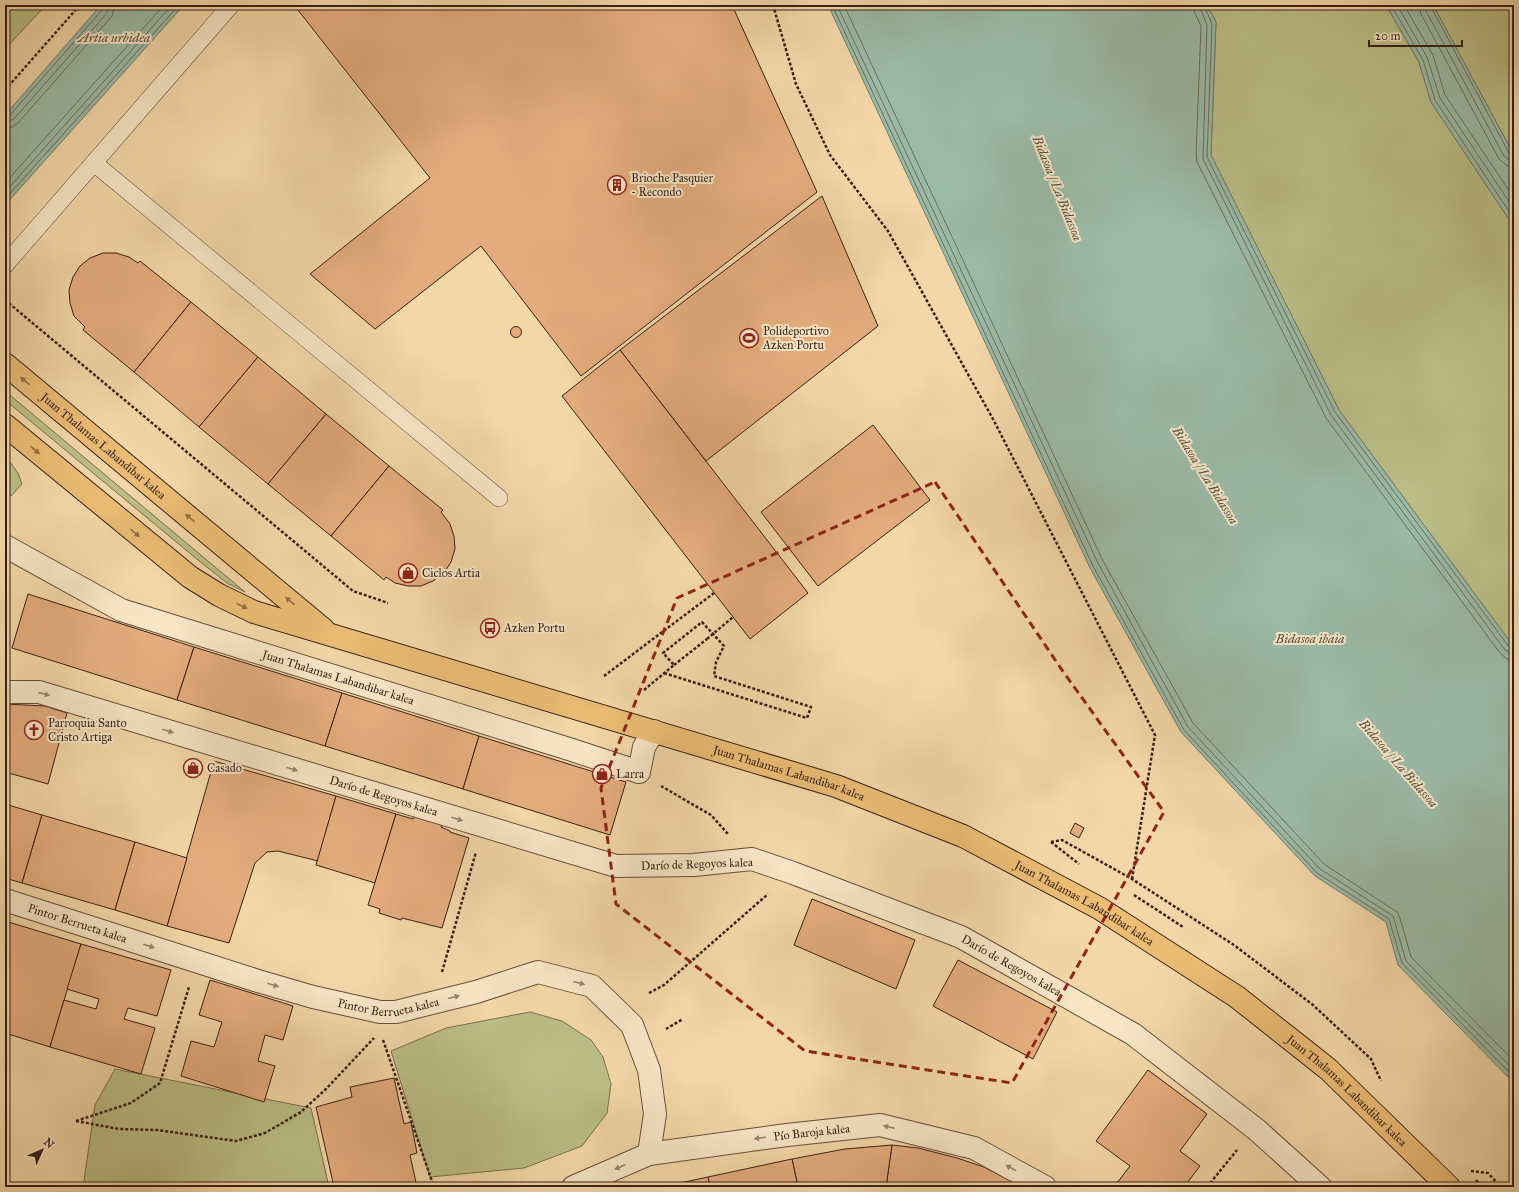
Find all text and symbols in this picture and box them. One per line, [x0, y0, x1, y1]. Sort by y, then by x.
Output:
scale bar [1369, 22, 1462, 48]
text: 20 m [1375, 29, 1401, 43]
water label: Artia urbidea [76, 30, 150, 46]
water label: Bidasoa / La Bidassoa [1028, 133, 1085, 243]
place label: Brioche Pasquier - Recondo [631, 171, 714, 199]
building icon: Brioche Pasquier - Recondo [606, 174, 628, 196]
place label: Polideportivo Azken Portu [762, 324, 829, 352]
sports icon: Polideportivo Azken Portu [738, 327, 760, 349]
one-way arrow [20, 376, 31, 385]
street label: Juan Thalamas Labandibar kalea [36, 389, 169, 503]
water label: Bidasoa / La Bidassoa [1168, 423, 1242, 527]
one-way arrow [30, 445, 40, 454]
one-way arrow [184, 513, 195, 522]
one-way arrow [130, 528, 141, 537]
shop icon: Ciclos Artia [397, 562, 419, 584]
place label: Ciclos Artia [422, 566, 481, 580]
one-way arrow [284, 596, 295, 605]
one-way arrow [236, 603, 248, 609]
bus stop icon: Azken Portu [479, 617, 501, 639]
place label: Azken Portu [503, 621, 566, 635]
water label: Bidasoa ibaia [1275, 631, 1344, 647]
street label: Juan Thalamas Labandibar kalea [258, 647, 417, 708]
one-way arrow [38, 691, 50, 697]
water label: Bidasoa / La Bidassoa [1355, 715, 1441, 811]
place label: Parroquia Santo Cristo Artiga [48, 716, 127, 745]
church icon: Parroquia Santo Cristo Artiga [23, 719, 45, 741]
one-way arrow [162, 728, 174, 734]
street label: Juan Thalamas Labandibar kalea [709, 742, 868, 804]
shop icon: Casado [182, 757, 204, 779]
place label: Casado [207, 761, 242, 775]
shop icon: Larra [591, 763, 613, 785]
one-way arrow [287, 766, 299, 772]
place label: Larra [616, 767, 645, 781]
street label: Darío de Regoyos kalea [328, 773, 440, 819]
one-way arrow [451, 816, 463, 822]
street label: Darío de Regoyos kalea [641, 855, 754, 874]
street label: Juan Thalamas Labandibar kalea [1010, 857, 1157, 949]
street label: Pintor Berrueta kalea [26, 901, 130, 946]
street label: Darío de Regoyos kalea [959, 932, 1065, 1000]
one-way arrow [143, 944, 155, 950]
one-way arrow [573, 980, 585, 986]
one-way arrow [267, 982, 279, 988]
street label: Pintor Berrueta kalea [336, 994, 441, 1020]
one-way arrow [448, 994, 460, 1000]
street label: Juan Thalamas Labandibar kalea [1282, 1031, 1411, 1150]
street label: Pío Baroja kalea [773, 1121, 852, 1144]
one-way arrow [883, 1124, 895, 1130]
north arrow [22, 1130, 62, 1170]
text: N [41, 1135, 57, 1152]
one-way arrow [754, 1135, 766, 1141]
one-way arrow [613, 1164, 625, 1170]
one-way arrow [1005, 1165, 1017, 1171]

